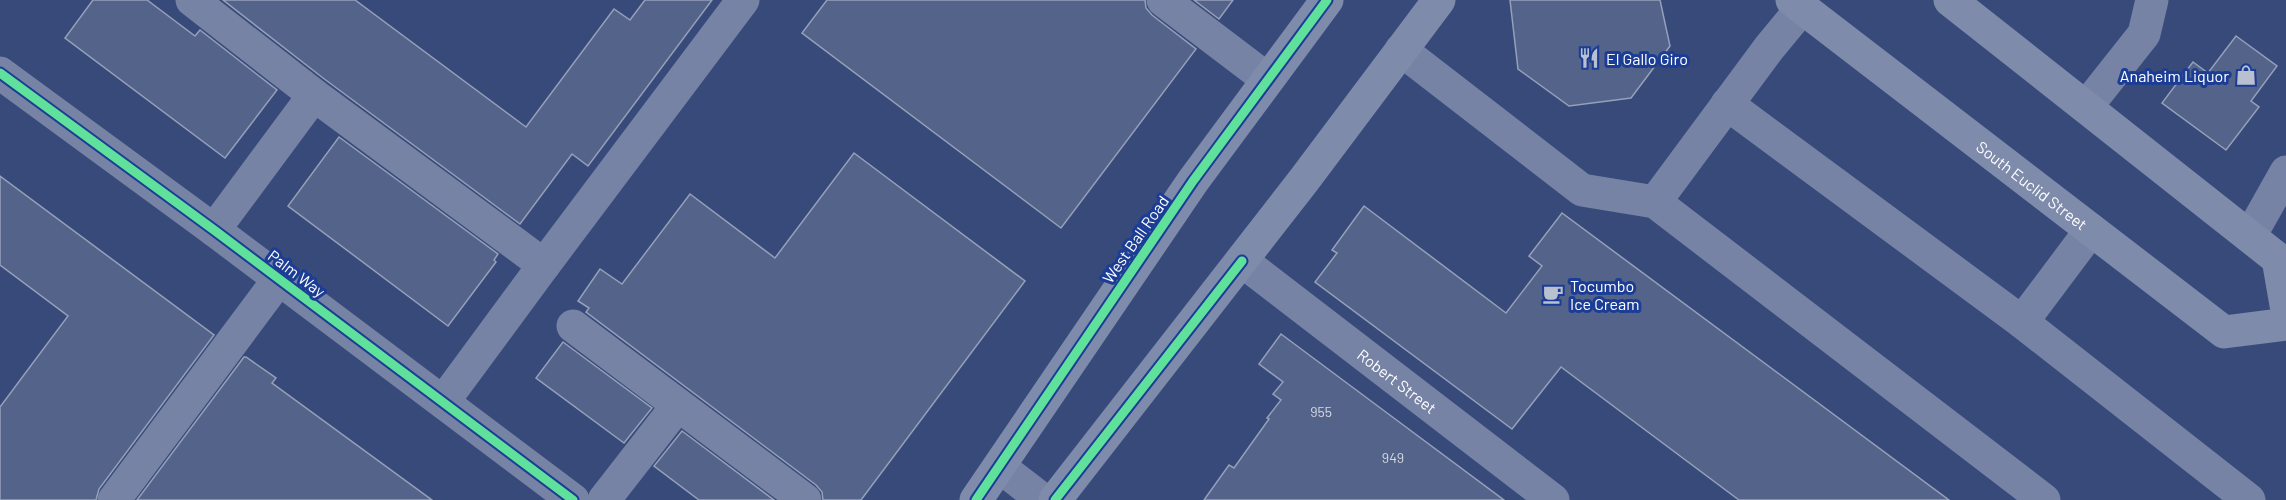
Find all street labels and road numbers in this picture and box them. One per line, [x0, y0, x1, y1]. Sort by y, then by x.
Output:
street label: South Euclid Street [1973, 136, 2091, 233]
street label: West Ball Road [1098, 192, 1172, 286]
street label: Palm Way [265, 245, 330, 301]
street label: Robert Street [1354, 344, 1441, 417]

